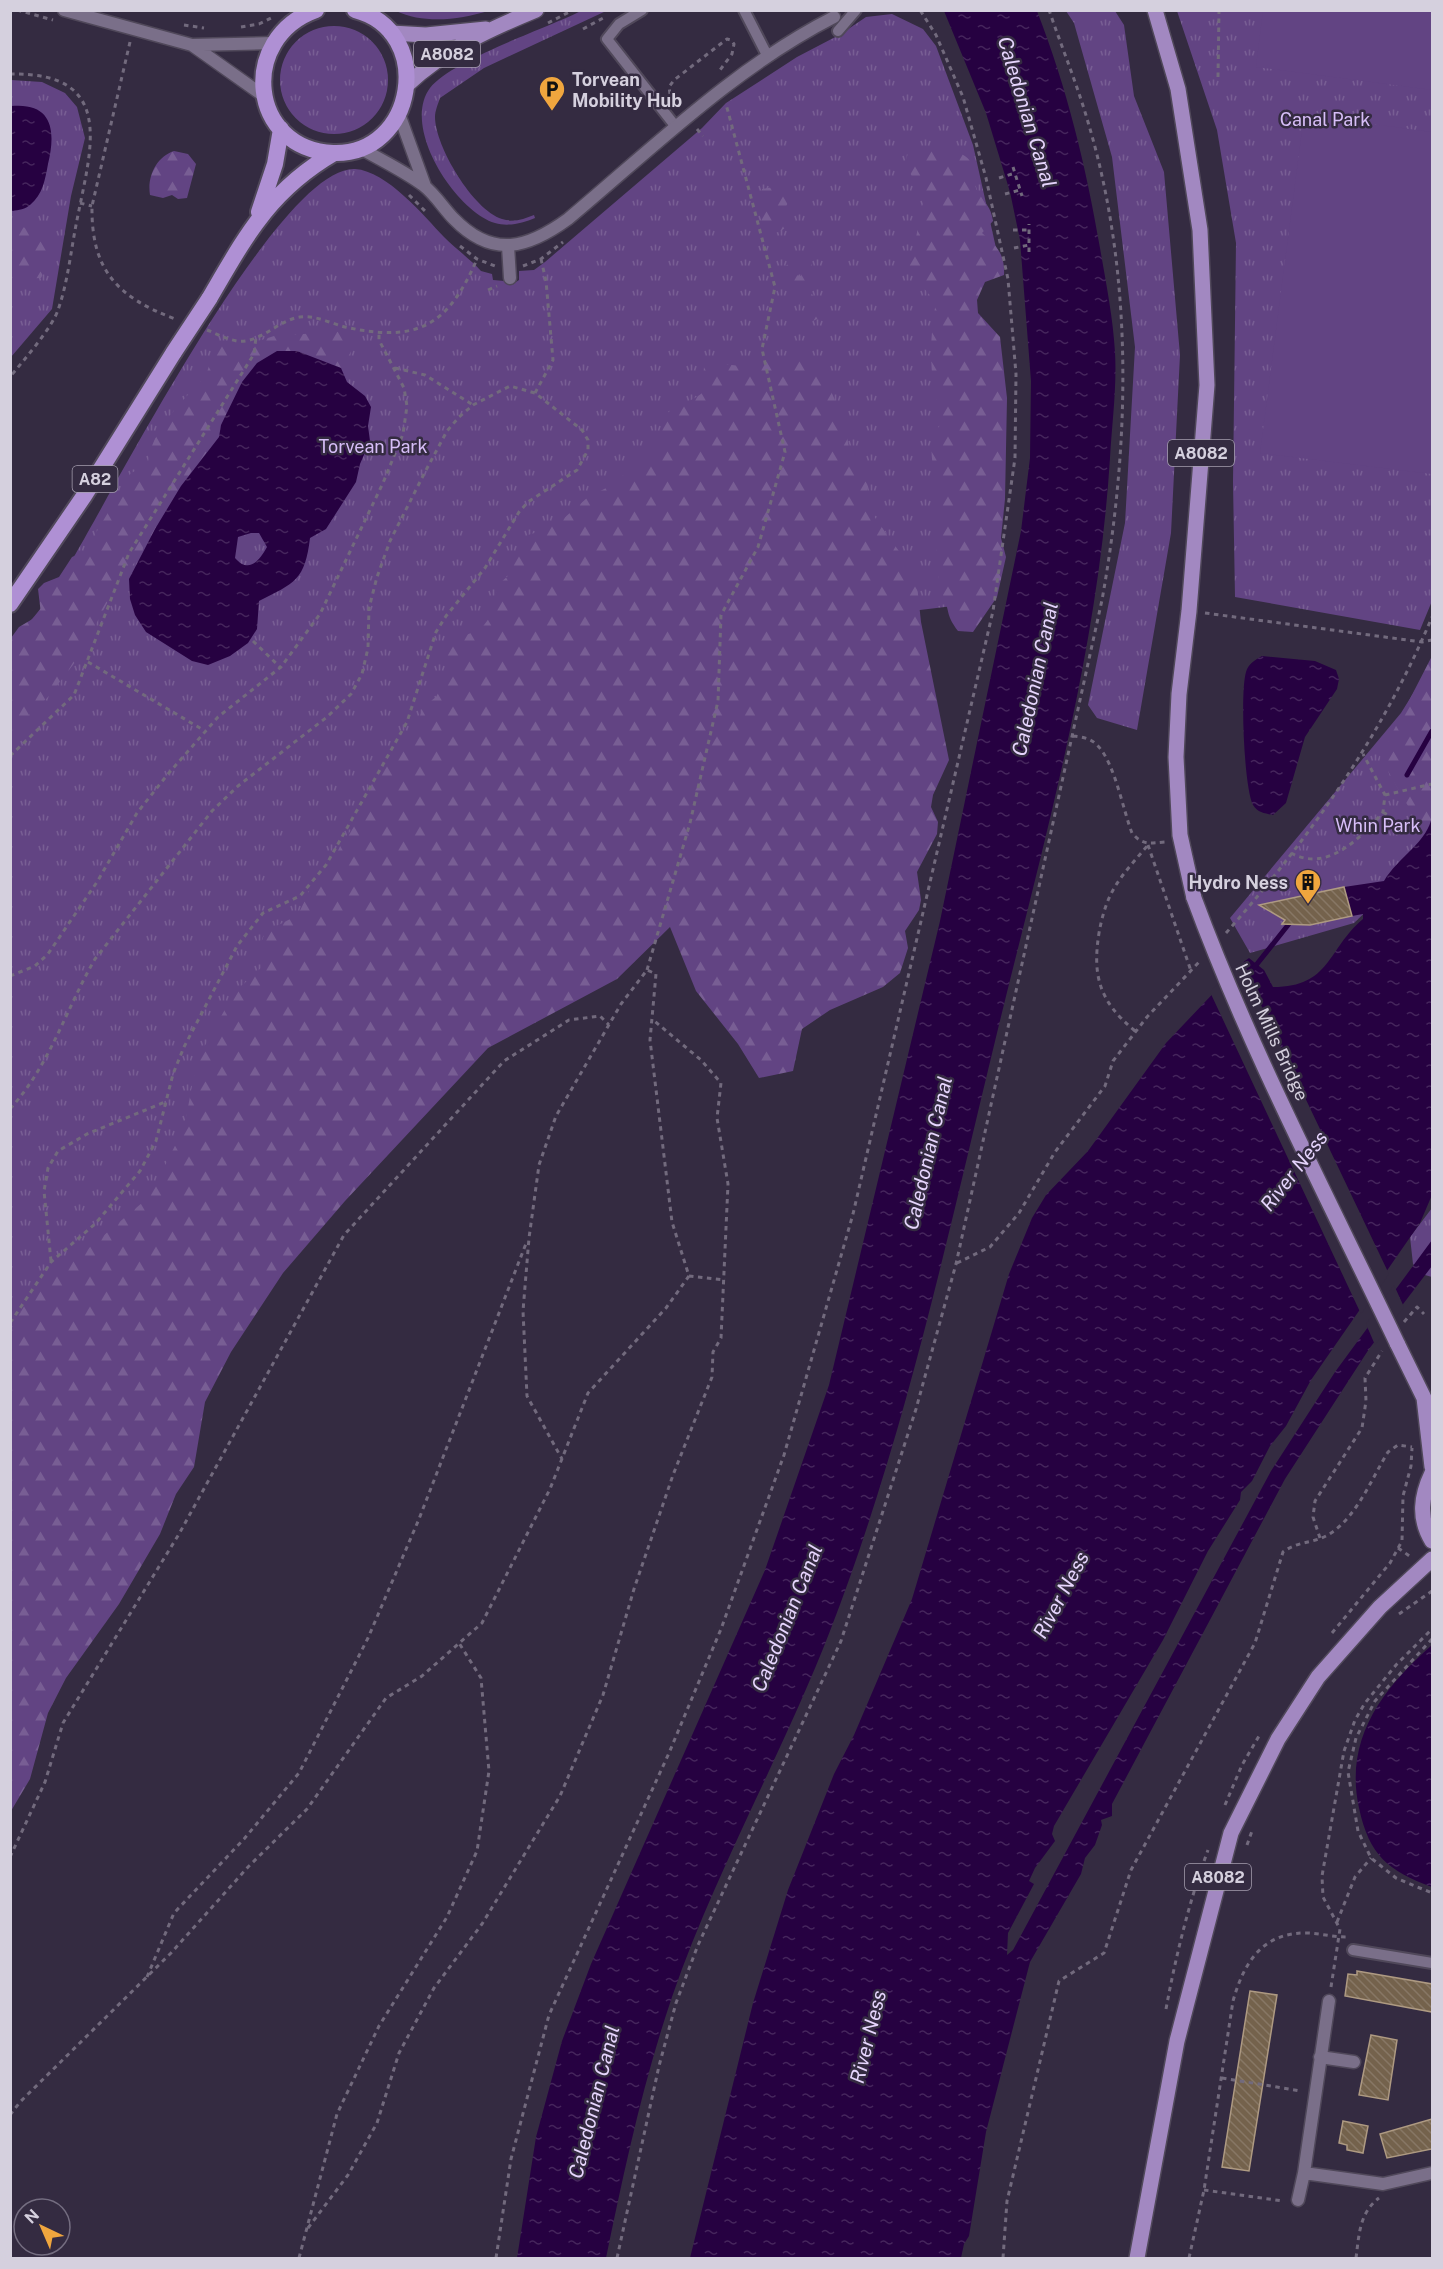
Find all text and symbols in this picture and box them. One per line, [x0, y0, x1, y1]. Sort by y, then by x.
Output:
water label: Caledonian Canal [993, 34, 1061, 190]
road number: A8082 [414, 41, 480, 67]
place label: Torvean Mobility Hub [572, 69, 682, 111]
parking icon: Torvean Mobility Hub [537, 74, 567, 112]
park label: Canal Park [1280, 109, 1370, 130]
park label: Torvean Park [319, 436, 427, 457]
road number: A8082 [1168, 440, 1234, 466]
road number: A82 [72, 466, 118, 492]
water label: Caledonian Canal [1007, 600, 1063, 758]
park label: Whin Park [1335, 815, 1421, 836]
building icon: Hydro Ness [1293, 867, 1323, 905]
place label: Hydro Ness [1188, 872, 1288, 893]
street label: Holm Mills Bridge [1231, 960, 1313, 1104]
water label: Caledonian Canal [899, 1074, 957, 1232]
water label: River Ness [1255, 1126, 1333, 1216]
water label: Caledonian Canal [746, 1541, 828, 1695]
water label: River Ness [1028, 1547, 1094, 1643]
road number: A8082 [1185, 1864, 1251, 1890]
water label: River Ness [845, 1988, 891, 2086]
water label: Caledonian Canal [563, 2023, 625, 2181]
north arrow [12, 2197, 72, 2257]
text: N [21, 2205, 43, 2228]

